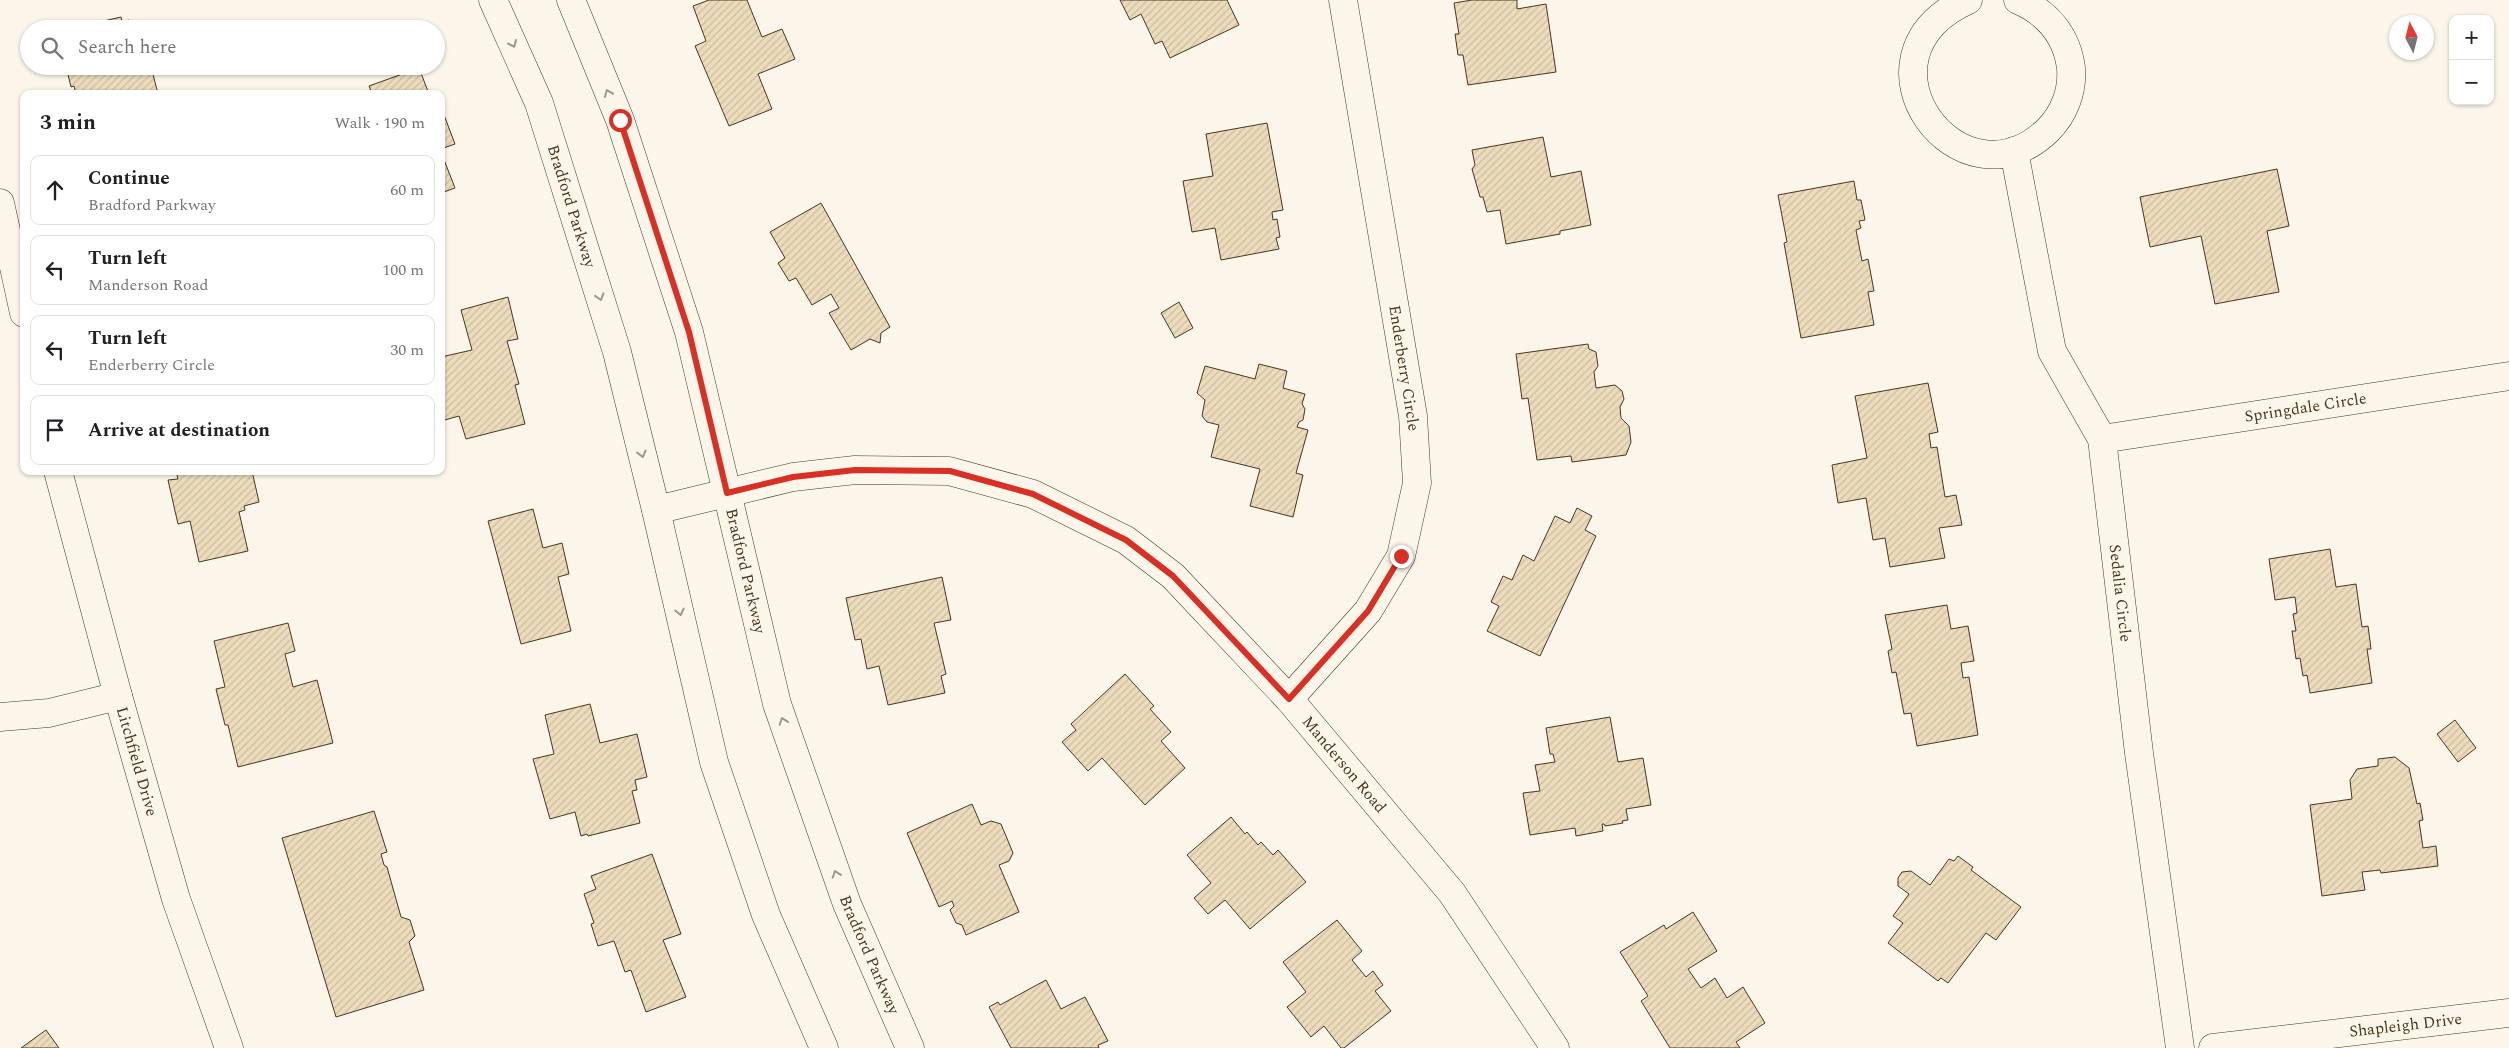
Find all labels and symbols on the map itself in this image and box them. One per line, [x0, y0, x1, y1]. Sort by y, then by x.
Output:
north arrow [2389, 15, 2434, 60]
one-way arrow [506, 39, 517, 48]
one-way arrow [604, 89, 615, 98]
route start [609, 109, 632, 132]
street label: Bradford Parkway [541, 142, 602, 272]
one-way arrow [594, 293, 604, 301]
street label: Enderberry Circle [1382, 303, 1426, 433]
street label: Springdale Circle [2243, 386, 2368, 429]
one-way arrow [636, 449, 647, 458]
street label: Bradford Parkway [719, 506, 772, 637]
street label: Sedalia Circle [2103, 543, 2138, 643]
route end [1390, 545, 1413, 568]
one-way arrow [674, 608, 684, 617]
street label: Litchfield Drive [110, 704, 164, 819]
street label: Manderson Road [1296, 711, 1392, 818]
one-way arrow [779, 717, 789, 726]
one-way arrow [832, 871, 842, 879]
street label: Bradford Parkway [833, 892, 906, 1019]
street label: Shapleigh Drive [2348, 1007, 2463, 1044]

